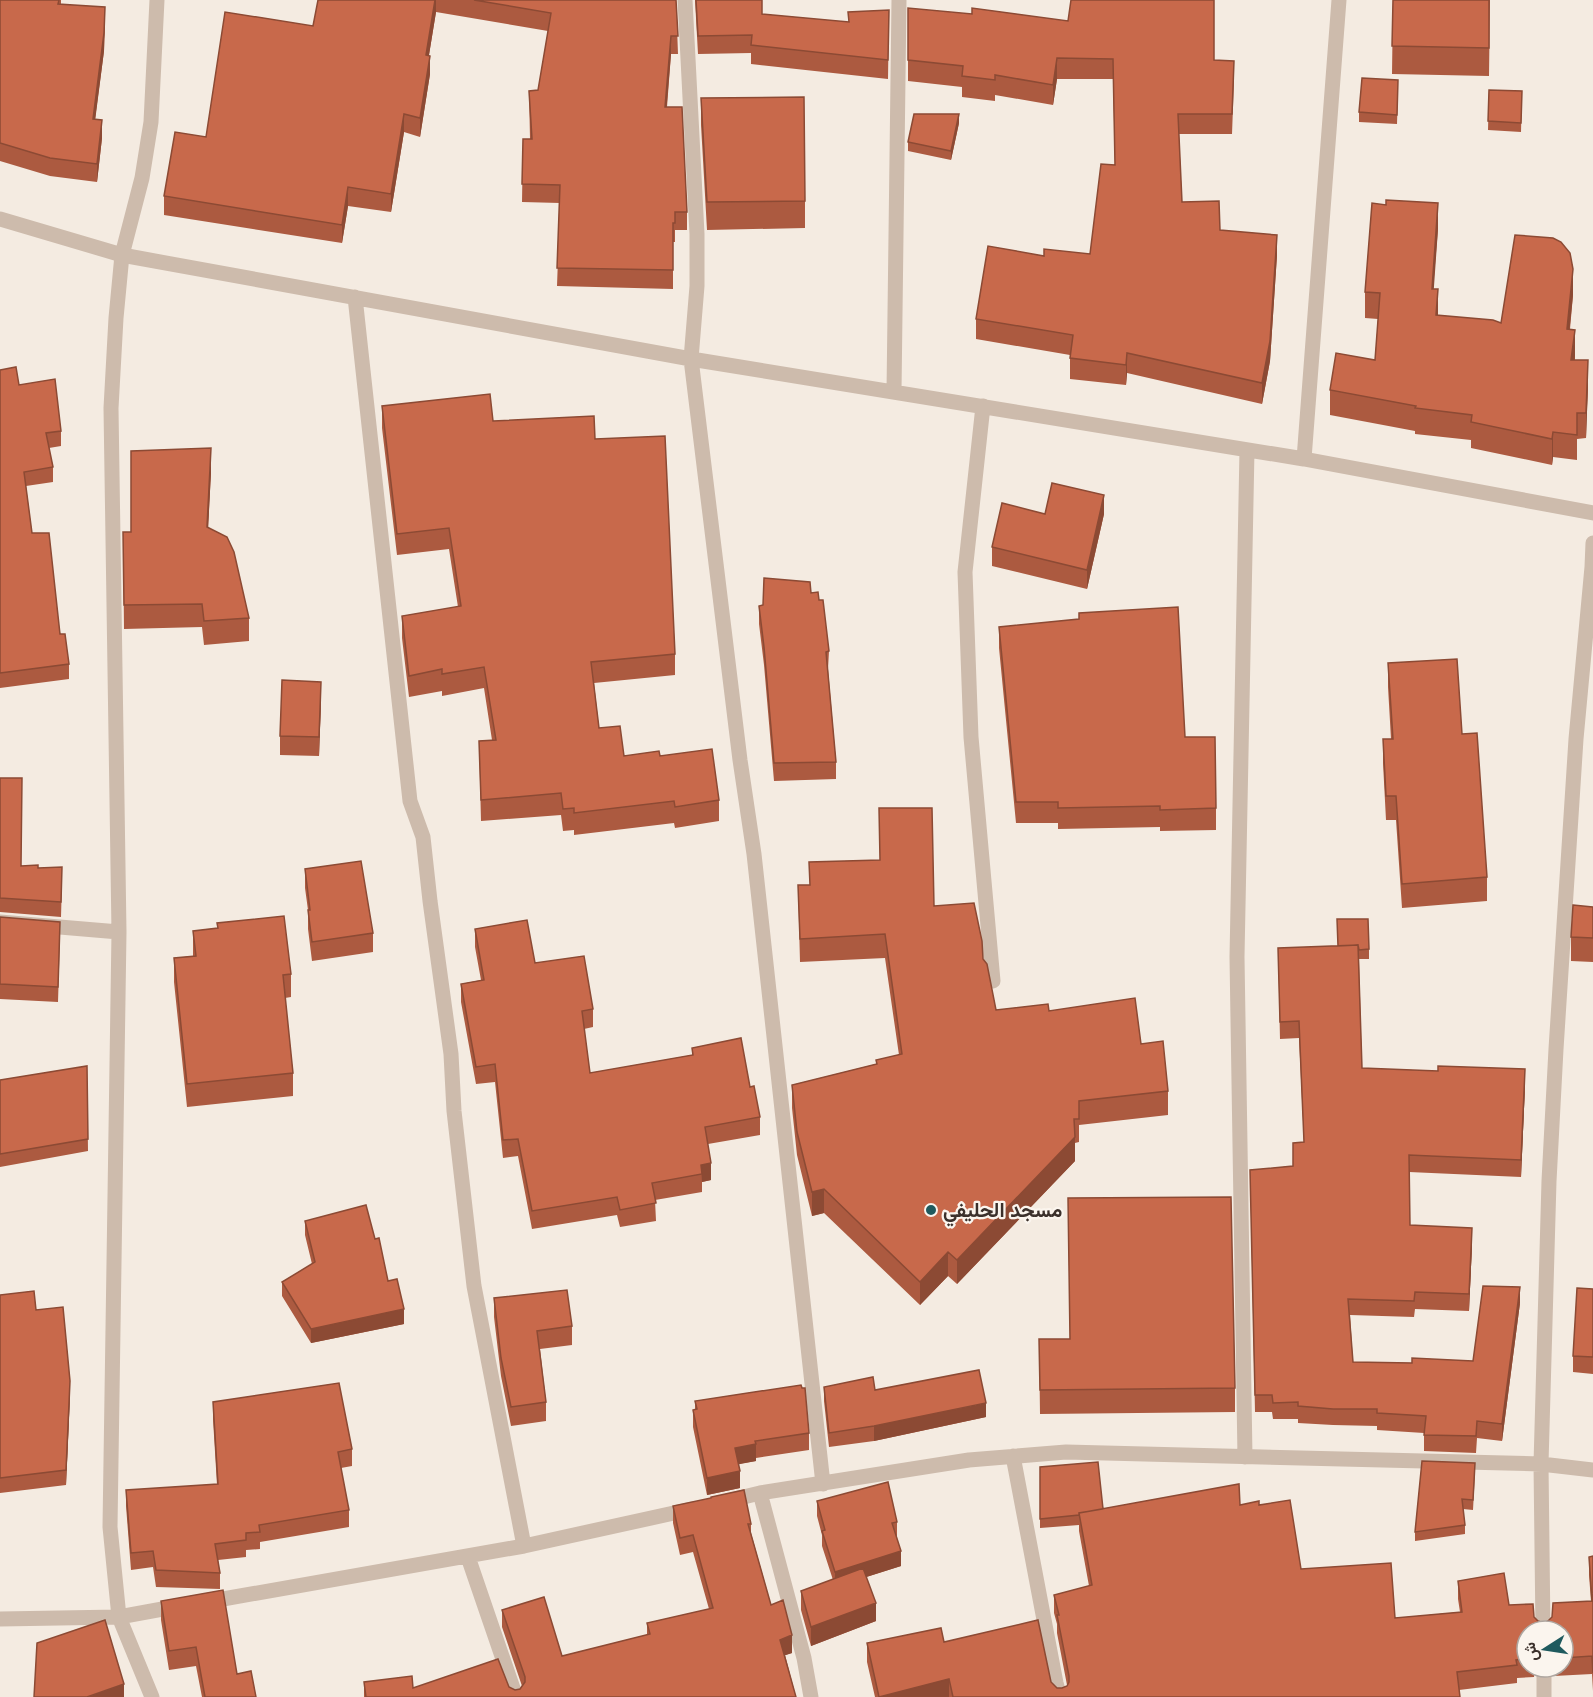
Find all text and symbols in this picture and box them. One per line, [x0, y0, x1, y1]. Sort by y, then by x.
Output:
place label: مسجد الحليفي [943, 1199, 1062, 1227]
marker: مسجد الحليفي [924, 1203, 938, 1217]
north arrow [1515, 1619, 1575, 1679]
text: ش [1521, 1641, 1542, 1663]

